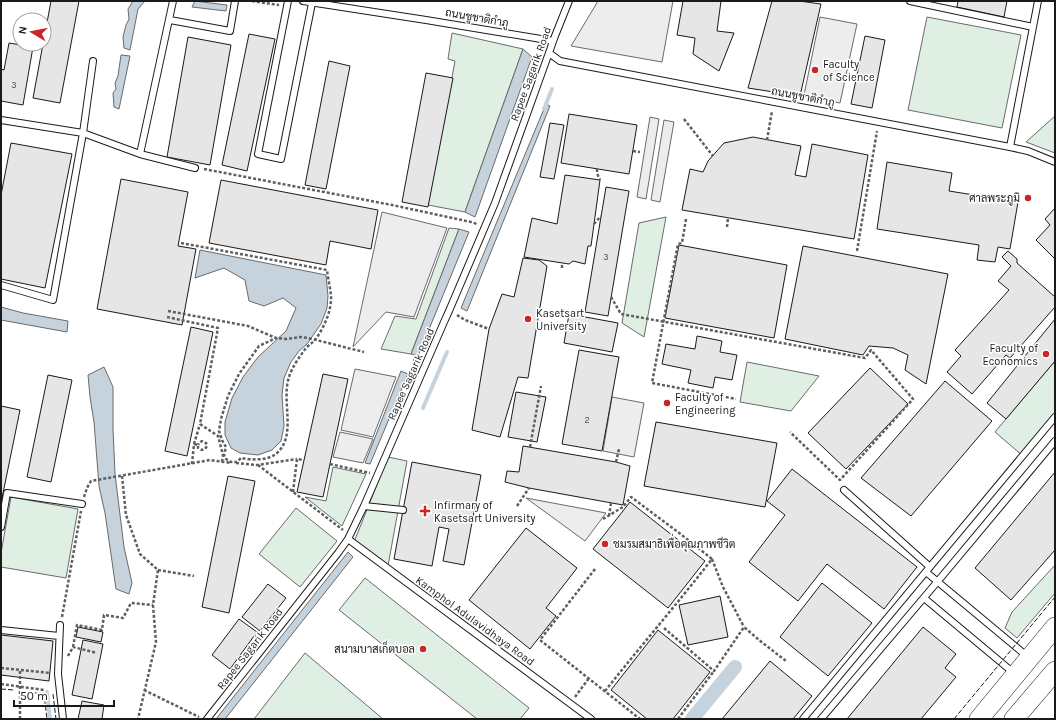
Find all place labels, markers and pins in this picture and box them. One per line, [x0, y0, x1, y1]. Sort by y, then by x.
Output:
place label: Faculty of Science [823, 58, 875, 84]
marker: Faculty of Science [810, 65, 820, 75]
place label: ศาลพระภูมิ [969, 192, 1020, 206]
marker: ศาลพระภูมิ [1023, 193, 1033, 203]
place label: Kasetsart University [536, 307, 587, 333]
marker: Kasetsart University [523, 314, 533, 324]
place label: Faculty of Economics [982, 342, 1038, 368]
marker: Faculty of Economics [1041, 349, 1051, 359]
place label: Faculty of Engineering [675, 391, 736, 417]
marker: Faculty of Engineering [662, 398, 672, 408]
place label: Infirmary of Kasetsart University [434, 499, 535, 525]
marker: Infirmary of Kasetsart University [419, 505, 431, 517]
place label: ชมรมสมาธิเพื่อคุณภาพชีวิต [613, 533, 736, 553]
marker: ชมรมสมาธิเพื่อคุณภาพชีวิต [600, 539, 610, 549]
place label: สนามบาสเก็ตบอล [334, 640, 415, 656]
marker: สนามบาสเก็ตบอล [418, 644, 428, 654]

